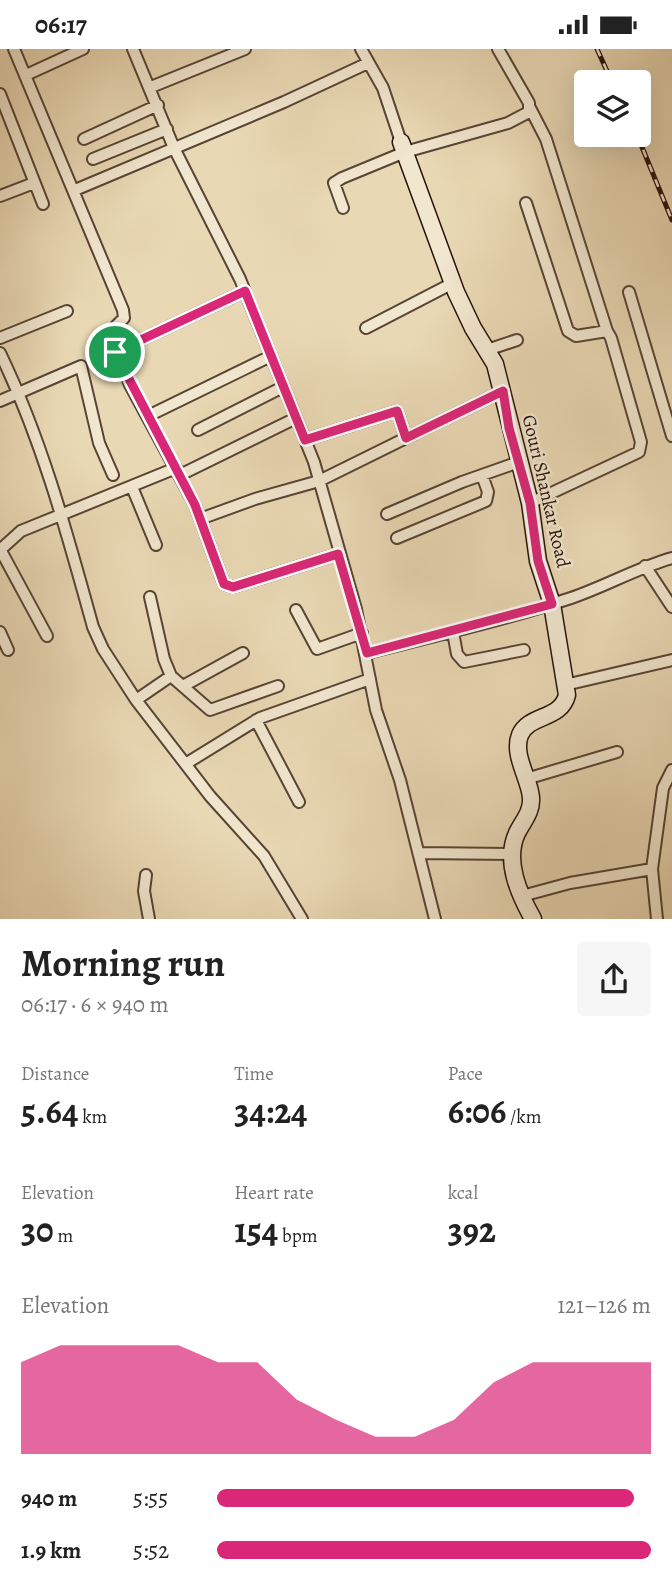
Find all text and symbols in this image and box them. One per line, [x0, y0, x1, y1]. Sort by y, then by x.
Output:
text: 06:17 [35, 7, 87, 42]
map controls [574, 70, 651, 147]
button: layers [574, 70, 651, 147]
pin [85, 322, 145, 382]
icon: arrive [96, 333, 134, 371]
street label: Gouri Shankar Road [516, 412, 576, 571]
text: Morning run [21, 937, 225, 989]
button: share [577, 942, 651, 1016]
text: 06:17 · 6 × 940 m [21, 989, 169, 1020]
text: Distance [21, 1061, 89, 1087]
text: Time [234, 1061, 274, 1087]
text: Pace [448, 1061, 483, 1087]
text: 5.64 [21, 1087, 78, 1135]
text: 34:24 [234, 1087, 308, 1135]
text: 6:06 [448, 1087, 506, 1135]
text: km [78, 1104, 107, 1130]
text: /km [506, 1104, 542, 1130]
text: Elevation [21, 1180, 94, 1206]
text: Heart rate [234, 1180, 314, 1206]
text: kcal [448, 1180, 478, 1206]
text: 30 [21, 1206, 54, 1254]
text: 154 [234, 1206, 278, 1254]
text: 392 [448, 1206, 496, 1254]
text: m [54, 1223, 73, 1249]
text: bpm [278, 1223, 318, 1249]
text: Elevation [21, 1290, 109, 1321]
text: 121–126 m [557, 1290, 651, 1321]
text: 940 m [21, 1483, 77, 1514]
text: 5:55 [133, 1483, 168, 1514]
text: 1.9 km [21, 1535, 81, 1566]
text: 5:52 [133, 1535, 169, 1566]

